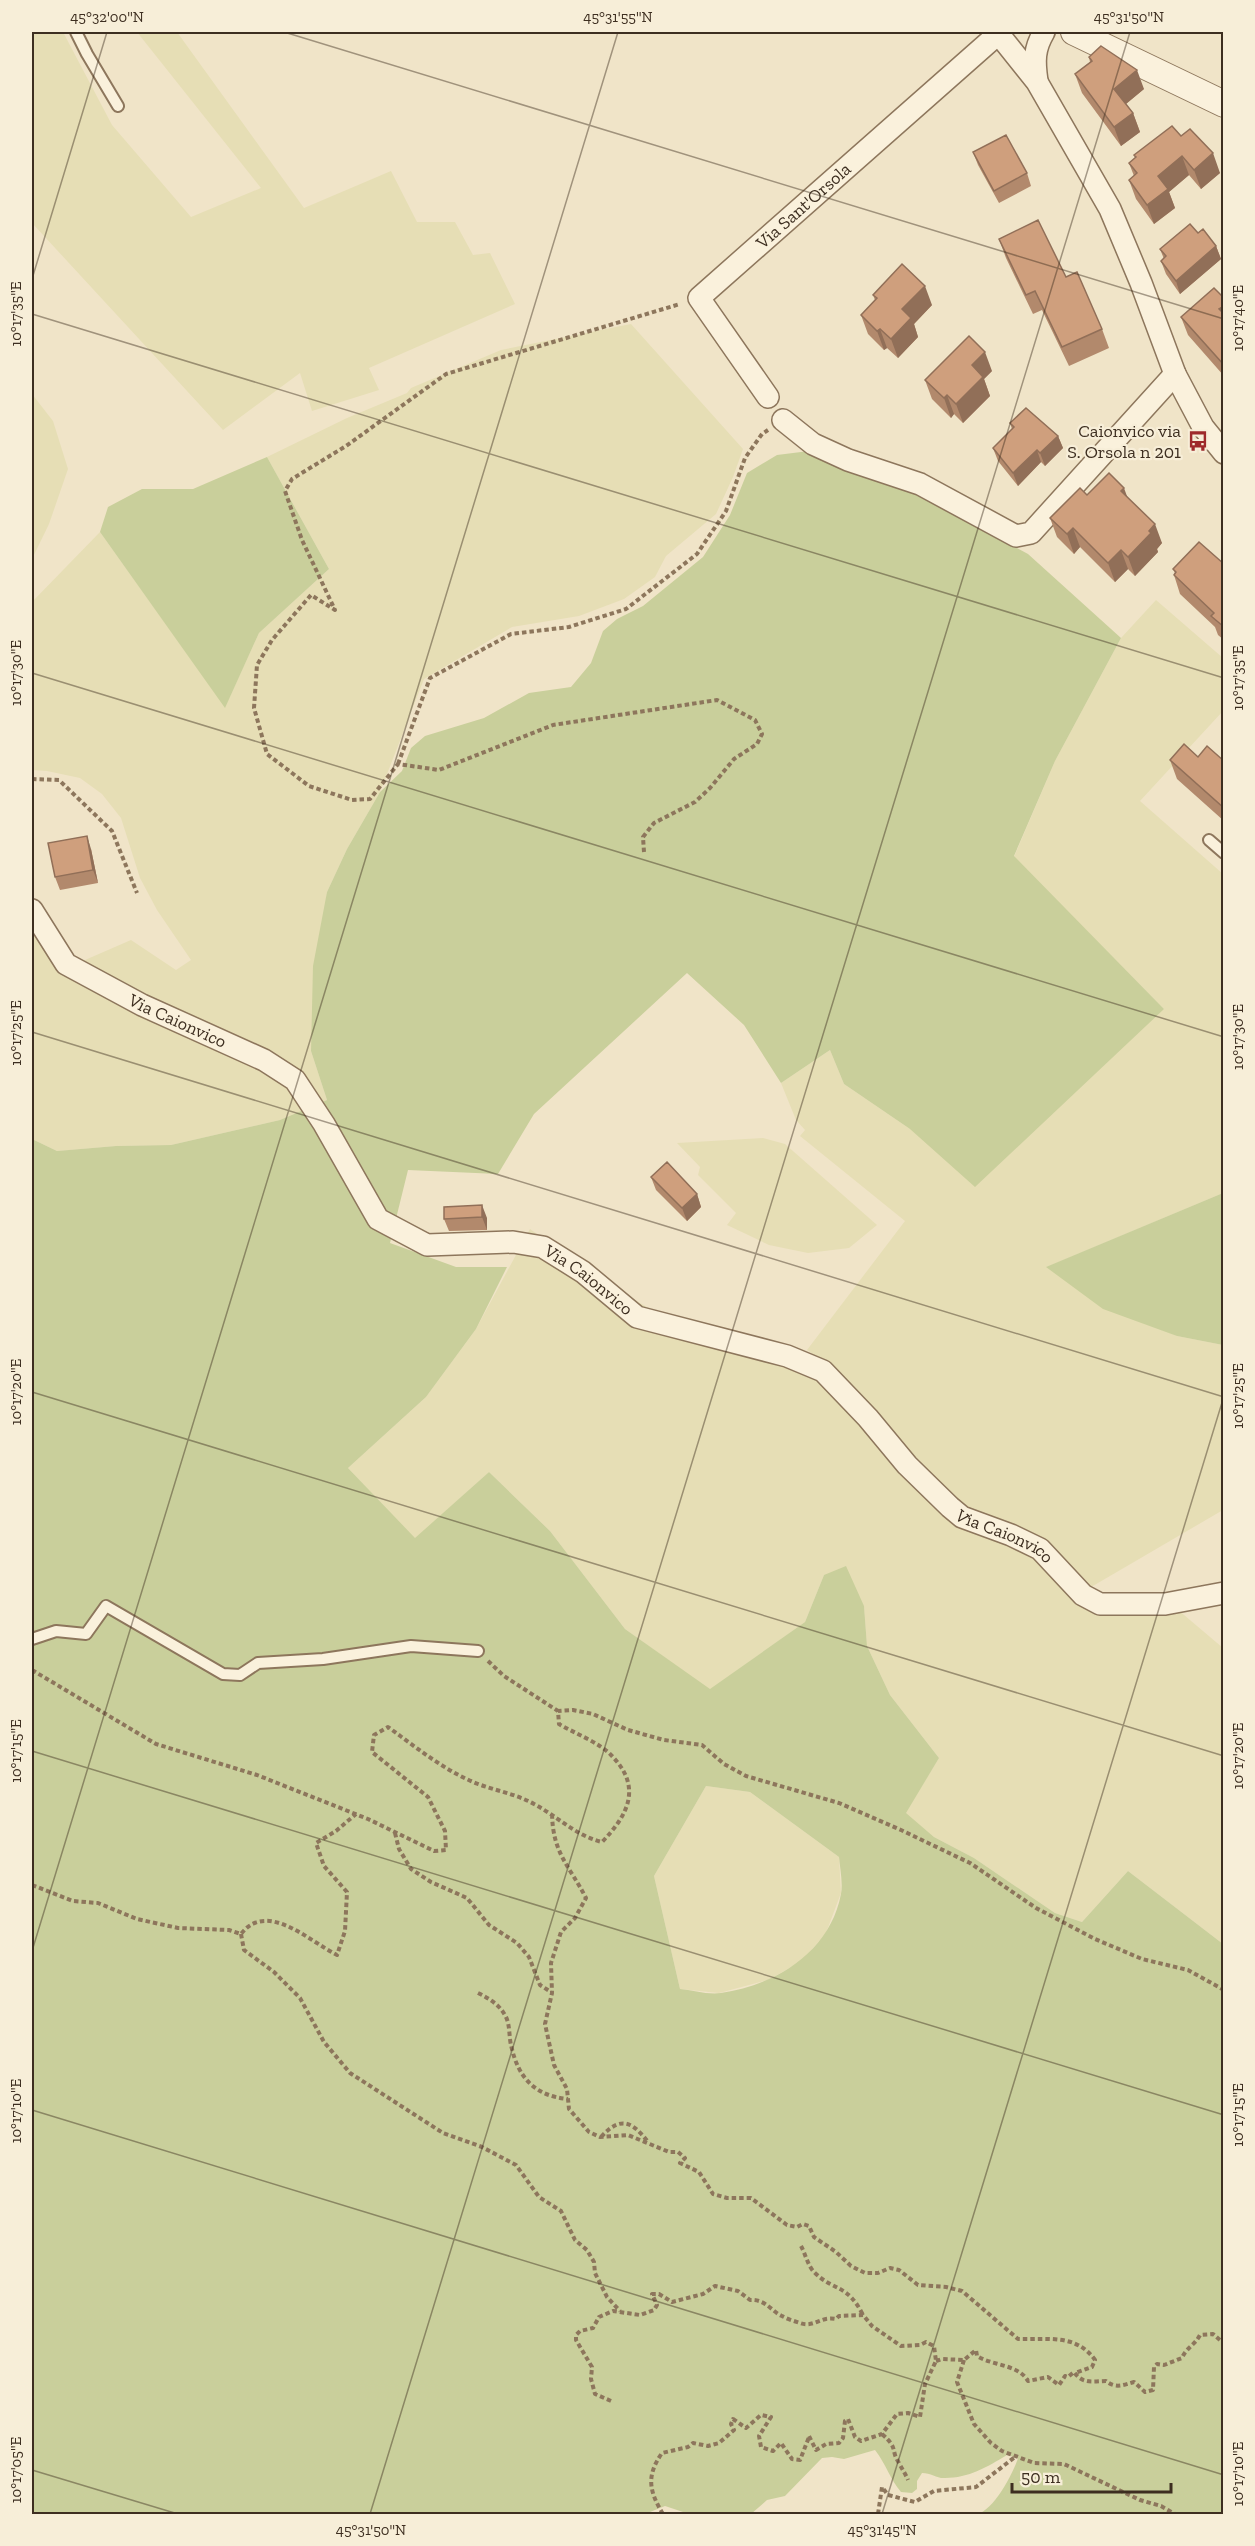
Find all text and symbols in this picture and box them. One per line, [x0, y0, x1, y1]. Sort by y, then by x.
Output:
text: 45°32'00"N [70, 8, 144, 26]
text: 45°31'55"N [583, 8, 653, 26]
text: 45°31'50"N [1094, 8, 1164, 26]
street label: Via Sant'Orsola [751, 158, 856, 254]
text: 10°17'35"E [7, 281, 25, 347]
text: 10°17'40"E [1229, 285, 1247, 351]
place label: Caionvico via S. Orsola n 201 [1067, 420, 1181, 463]
bus stop icon: Caionvico via S. Orsola n 201 [1186, 429, 1210, 453]
text: 10°17'30"E [7, 640, 25, 706]
text: 10°17'35"E [1229, 645, 1247, 711]
street label: Via Caionvico [124, 988, 230, 1053]
text: 10°17'25"E [7, 1000, 25, 1066]
text: 10°17'30"E [1229, 1004, 1247, 1070]
street label: Via Caionvico [539, 1239, 637, 1320]
text: 10°17'20"E [7, 1359, 25, 1425]
text: 10°17'25"E [1229, 1363, 1247, 1429]
street label: Via Caionvico [950, 1504, 1058, 1568]
text: 10°17'15"E [7, 1719, 25, 1783]
text: 10°17'20"E [1229, 1723, 1247, 1789]
text: 10°17'10"E [7, 2079, 25, 2143]
text: 10°17'15"E [1229, 2083, 1247, 2147]
text: 10°17'05"E [7, 2437, 25, 2503]
text: 10°17'10"E [1229, 2442, 1247, 2506]
scale bar [1012, 2456, 1171, 2494]
text: 50 m [1021, 2466, 1061, 2488]
text: 45°31'50"N [336, 2521, 406, 2539]
text: 45°31'45"N [847, 2521, 917, 2539]

